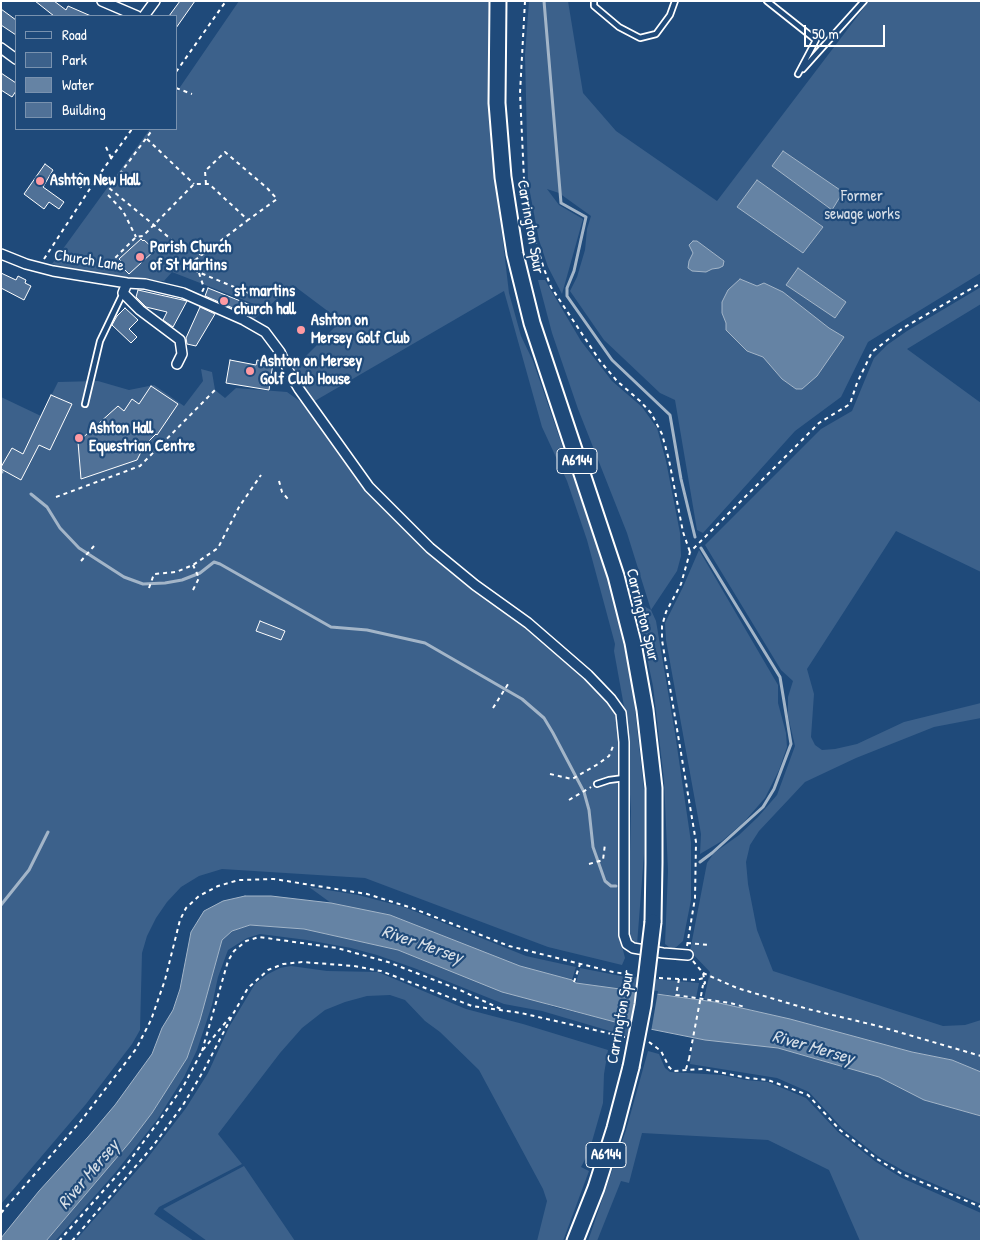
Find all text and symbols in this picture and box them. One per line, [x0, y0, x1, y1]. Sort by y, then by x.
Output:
legend [15, 15, 178, 130]
scale bar [807, 15, 888, 47]
text: 50 m [812, 23, 839, 44]
text: Road [62, 24, 87, 45]
text: Park [62, 49, 87, 70]
text: Water [62, 74, 94, 95]
text: Building [62, 99, 106, 120]
place label: Ashton New Hall [50, 171, 140, 191]
marker: Ashton New Hall [34, 175, 46, 187]
street label: Carrington Spur [512, 179, 548, 275]
park label: Former sewage works [824, 187, 900, 225]
place label: Parish Church of St Martins [150, 238, 231, 276]
street label: Church Lane [53, 246, 125, 276]
marker: Parish Church of St Martins [134, 251, 146, 263]
place label: st martins church hall [234, 282, 296, 320]
marker: st martins church hall [218, 295, 230, 307]
place label: Ashton on Mersey Golf Club [311, 311, 410, 349]
marker: Ashton on Mersey Golf Club [295, 324, 307, 336]
place label: Ashton on Mersey Golf Club House [260, 352, 362, 390]
marker: Ashton on Mersey Golf Club House [244, 365, 256, 377]
place label: Ashton Hall Equestrian Centre [89, 419, 195, 457]
marker: Ashton Hall Equestrian Centre [73, 432, 85, 444]
road number: A6144 [557, 448, 597, 474]
street label: Carrington Spur [621, 567, 663, 663]
water label: River Mersey [379, 921, 465, 969]
street label: Carrington Spur [603, 969, 639, 1065]
water label: River Mersey [770, 1026, 856, 1070]
water label: River Mersey [54, 1136, 124, 1214]
road number: A6144 [586, 1142, 626, 1168]

